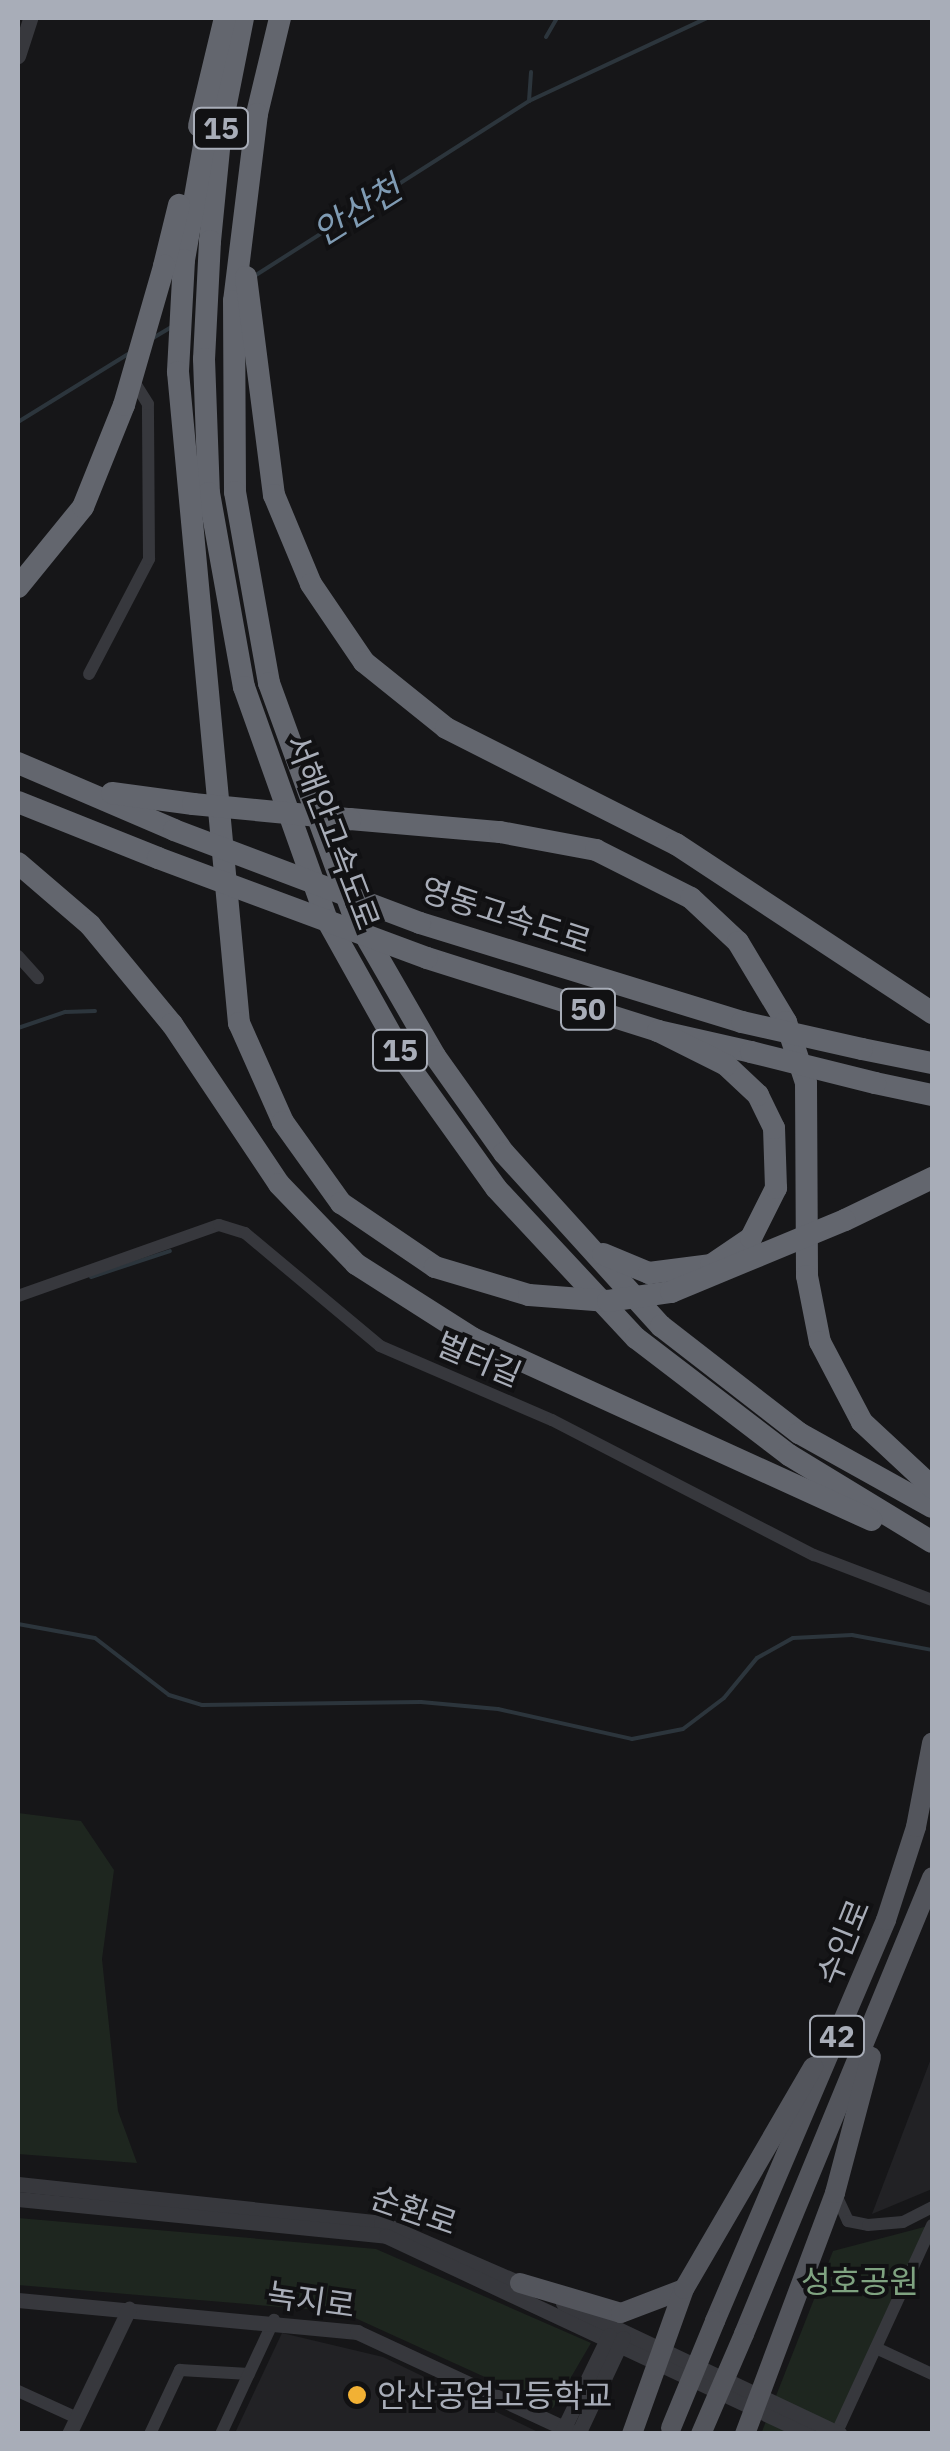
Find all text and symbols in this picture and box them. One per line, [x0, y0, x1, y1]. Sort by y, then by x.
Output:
road number: 15 [191, 103, 251, 153]
water label: 안산천 [305, 167, 409, 253]
street label: 서해안고속도로 [278, 729, 388, 935]
street label: 영동고속도로 [416, 869, 596, 961]
road number: 50 [558, 984, 618, 1034]
road number: 15 [370, 1025, 430, 1075]
street label: 벌터길 [431, 1324, 527, 1394]
street label: 수인로 [809, 1894, 877, 1990]
road number: 42 [807, 2011, 867, 2061]
street label: 순환로 [366, 2177, 462, 2243]
park label: 성호공원 [801, 2262, 919, 2300]
street label: 녹지로 [265, 2275, 357, 2325]
place label: 안산공업고등학교 [377, 2376, 613, 2414]
marker: 안산공업고등학교 [346, 2384, 368, 2406]

